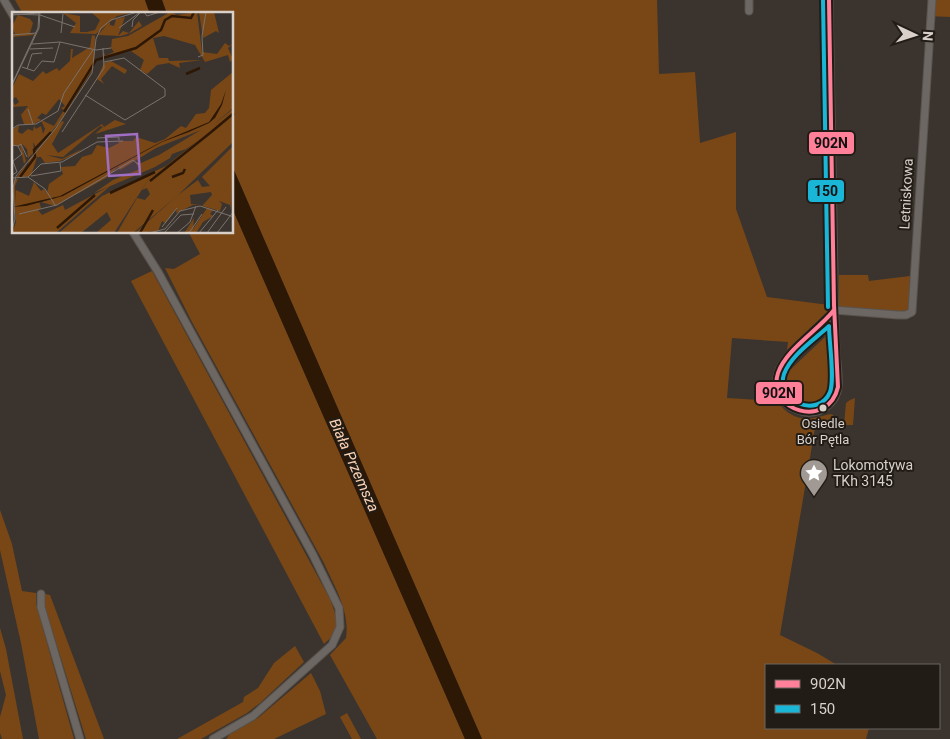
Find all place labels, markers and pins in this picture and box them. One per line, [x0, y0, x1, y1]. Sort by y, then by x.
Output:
marker: Osiedle Bór Pętla [818, 403, 828, 413]
place label: Osiedle Bór Pętla [797, 416, 849, 447]
place label: Lokomotywa TKh 3145 [833, 457, 913, 489]
place icon: Lokomotywa TKh 3145 [799, 458, 829, 497]

